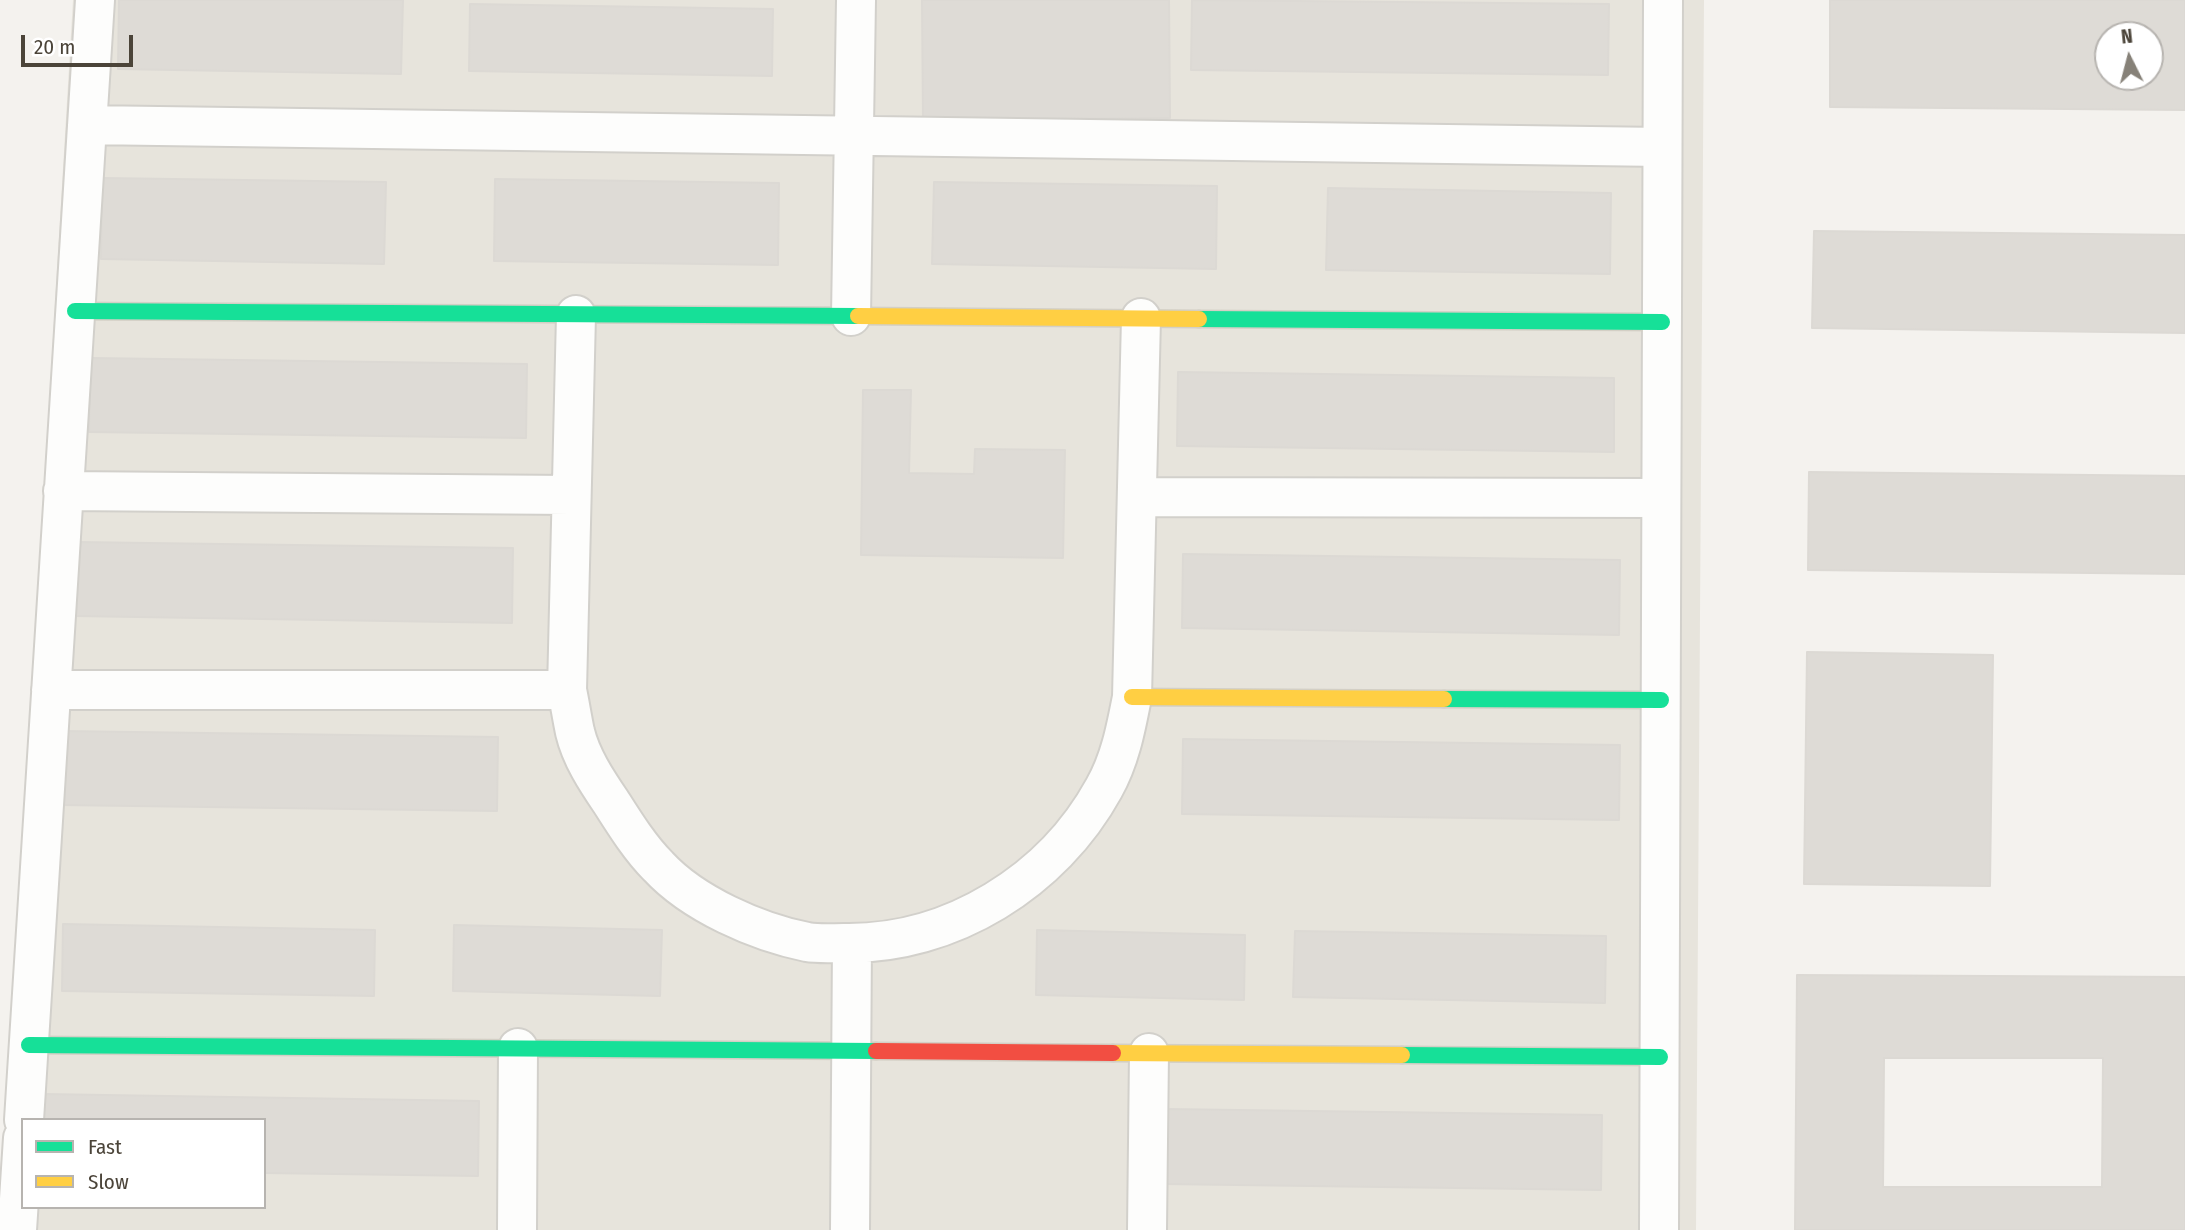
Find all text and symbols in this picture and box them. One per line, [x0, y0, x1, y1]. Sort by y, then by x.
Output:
scale bar [24, 21, 136, 65]
north arrow [2094, 21, 2164, 91]
text: N [2120, 25, 2134, 49]
text: 20 m [34, 34, 75, 60]
legend [21, 1118, 266, 1209]
text: Fast [88, 1134, 122, 1160]
text: Slow [88, 1169, 129, 1195]

